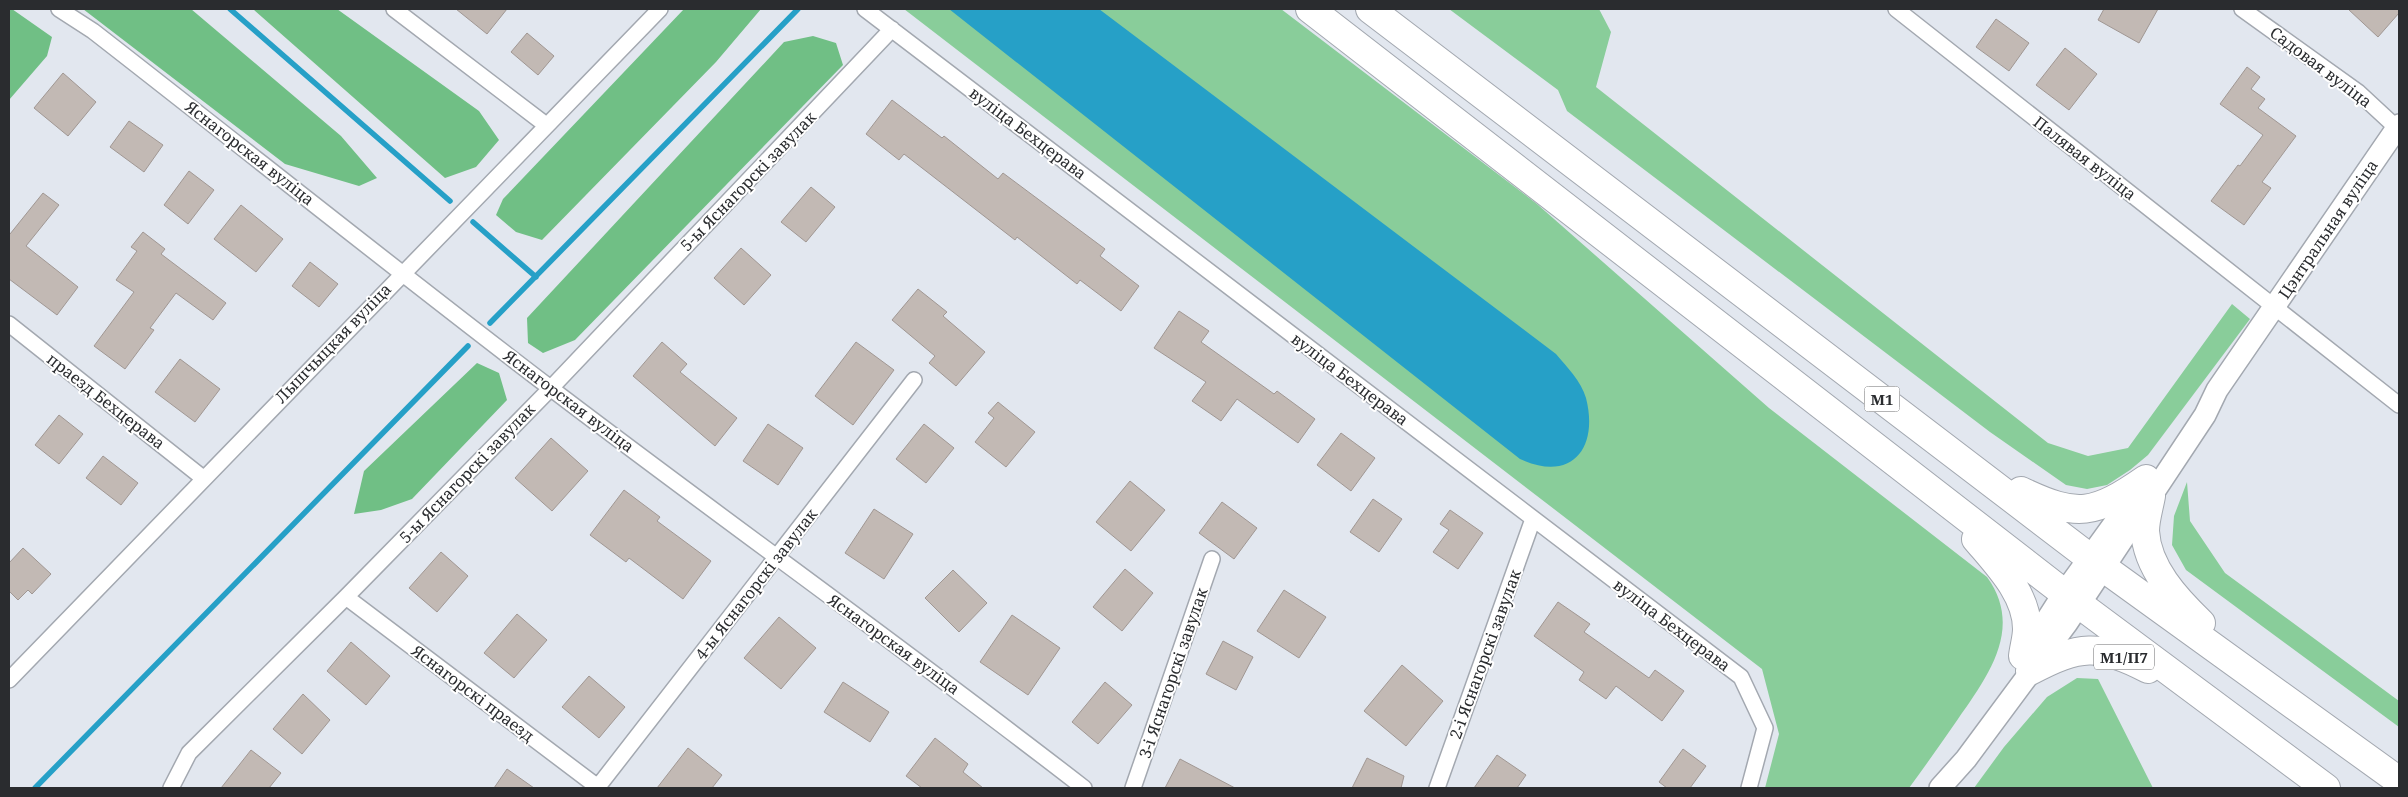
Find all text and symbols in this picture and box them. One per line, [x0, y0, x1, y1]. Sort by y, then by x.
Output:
street label: Садовая вуліца [2266, 21, 2376, 113]
street label: вуліца Бехцерава [965, 82, 1091, 184]
street label: Яснагорская вуліца [180, 95, 319, 210]
street label: 5-ы Яснагорскі завулак [675, 106, 821, 256]
street label: Палявая вуліца [2029, 111, 2141, 205]
street label: Цэнтральная вуліца [2273, 155, 2383, 303]
street label: Лышчыцкая вуліца [270, 278, 396, 408]
street label: вуліца Бехцерава [1287, 328, 1413, 430]
street label: Яснагорская вуліца [499, 344, 639, 457]
street label: праезд Бехцерава [42, 348, 170, 454]
road number: М1 [1864, 386, 1900, 412]
street label: 5-ы Яснагорскі завулак [394, 398, 540, 548]
street label: 4-ы Яснагорскі завулак [690, 503, 822, 664]
street label: 2-і Яснагорскі завулак [1444, 566, 1526, 742]
street label: вуліца Бехцерава [1609, 574, 1735, 676]
street label: 3-і Яснагорскі завулак [1133, 584, 1213, 761]
street label: Яснагорская вуліца [823, 588, 964, 699]
street label: Яснагорскі праезд [406, 639, 539, 746]
road number: М1/П7 [2094, 644, 2154, 670]

